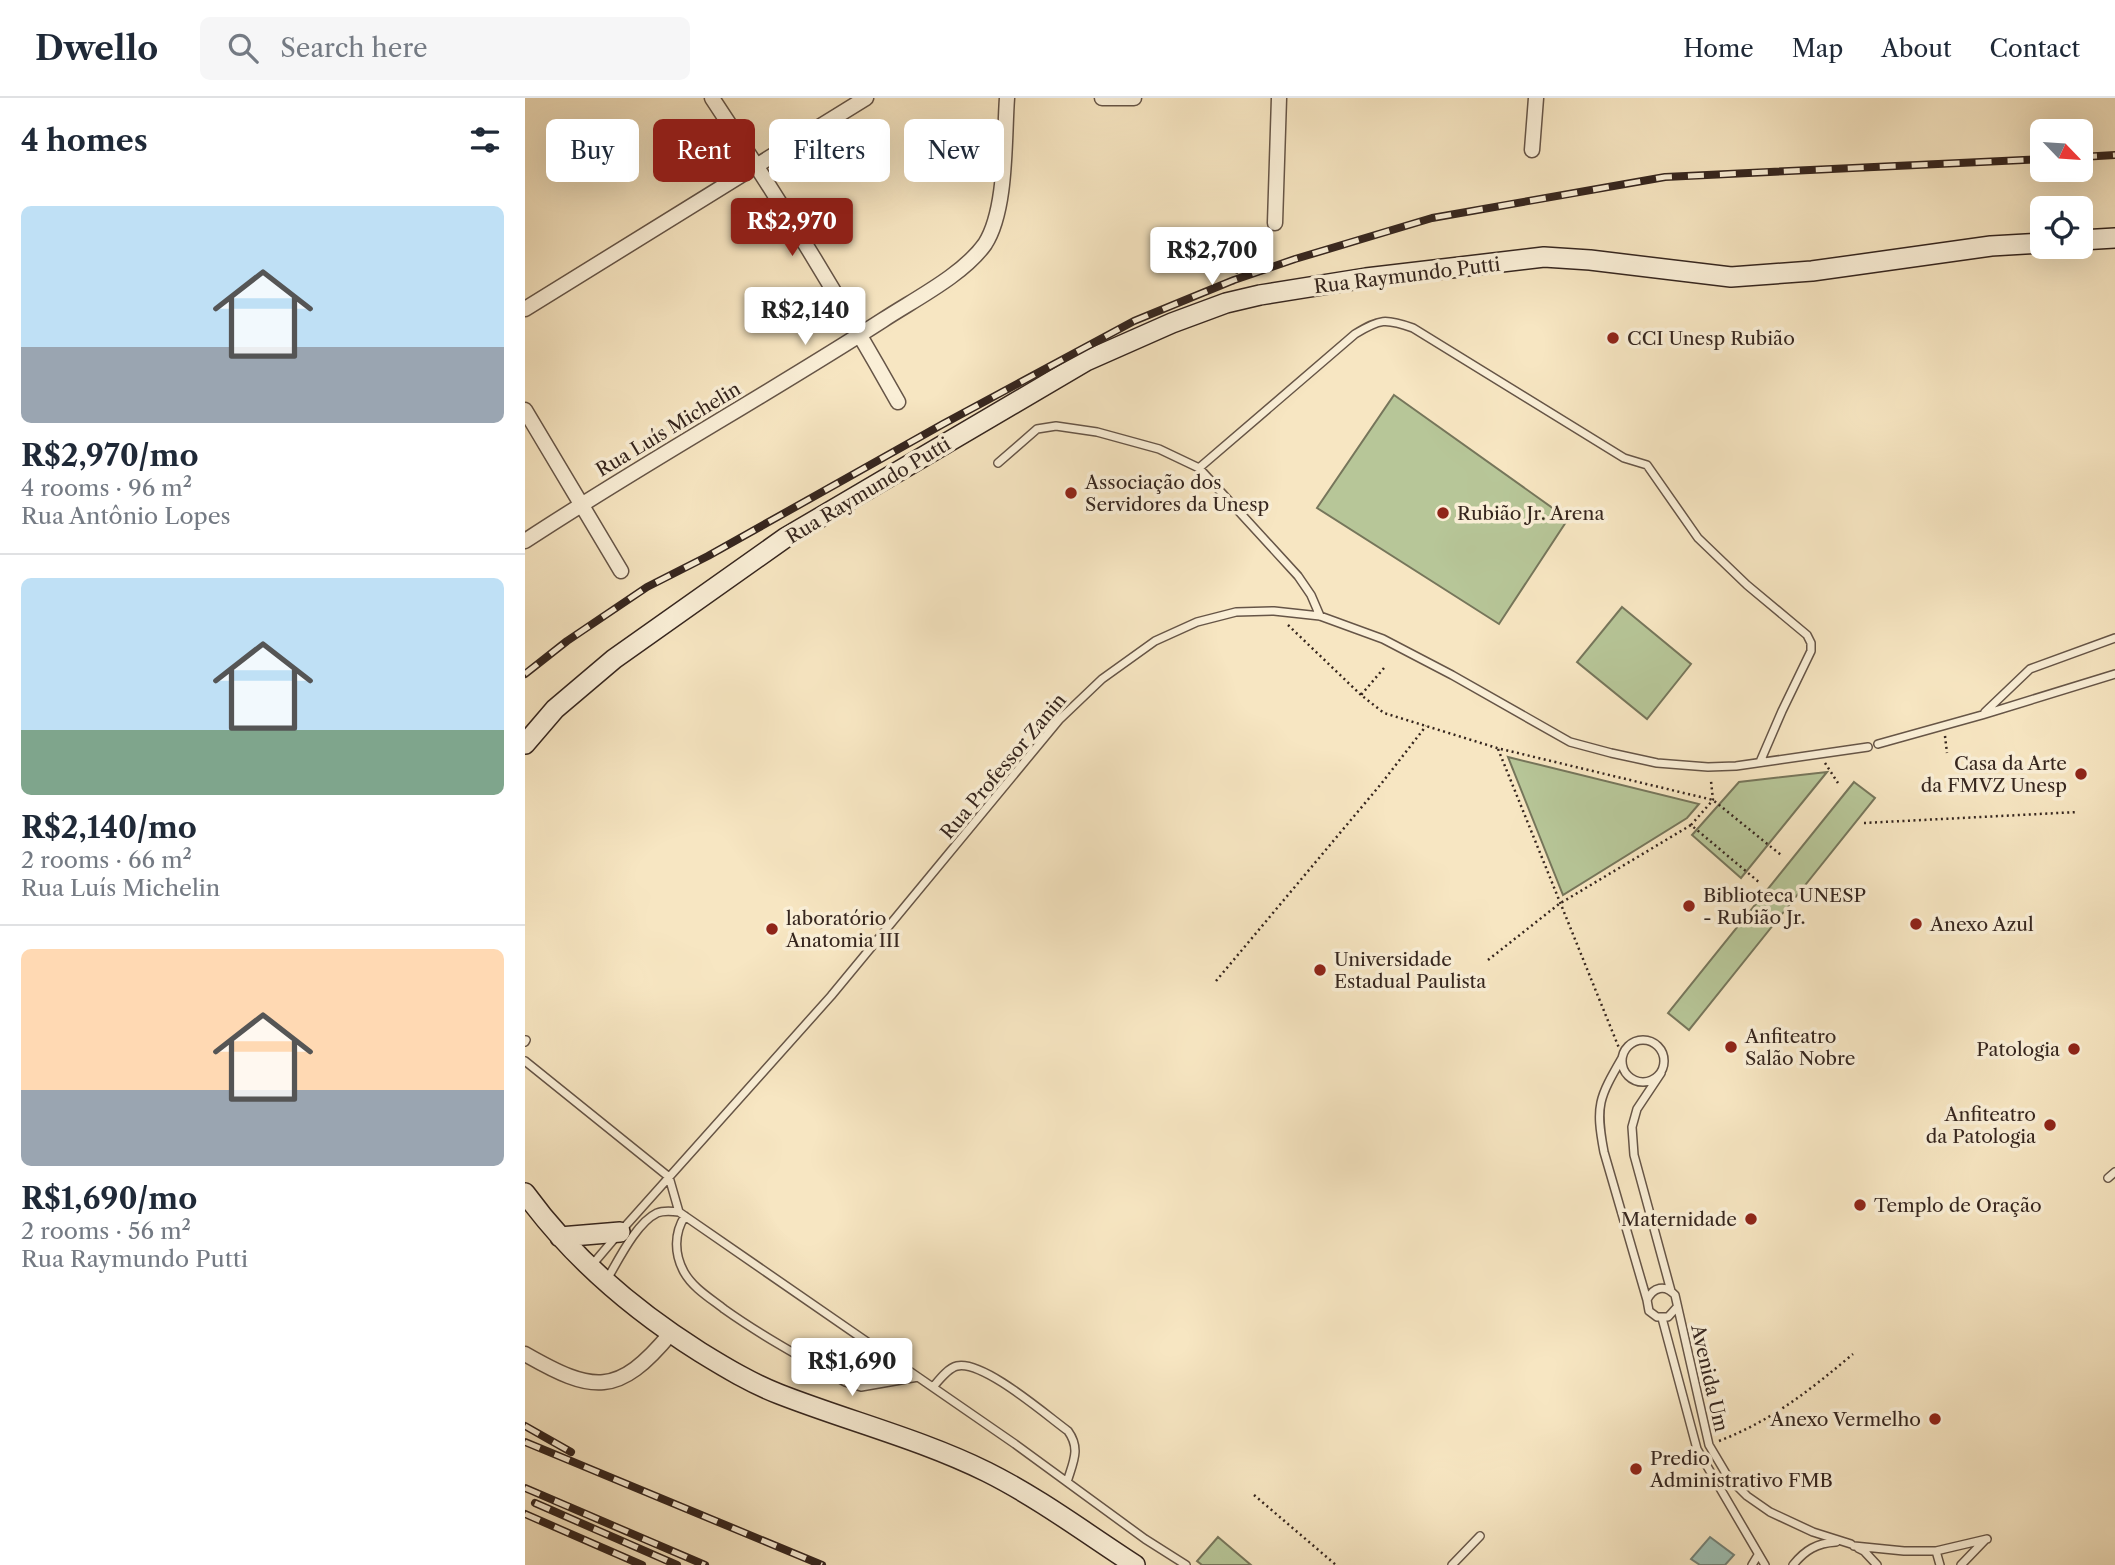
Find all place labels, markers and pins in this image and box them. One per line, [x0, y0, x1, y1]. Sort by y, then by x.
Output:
pin: R$2,970 [727, 198, 857, 258]
pin: R$2,700 [1147, 228, 1277, 287]
pin: R$2,140 [740, 288, 870, 347]
place label: CCI Unesp Rubião [1627, 327, 1795, 350]
marker: CCI Unesp Rubião [1605, 330, 1621, 346]
place label: Associação dos Servidores da Unesp [1084, 471, 1269, 516]
marker: Associação dos Servidores da Unesp [1063, 485, 1079, 501]
place label: Rubião Jr. Arena [1457, 502, 1604, 525]
marker: Rubião Jr. Arena [1435, 505, 1451, 521]
place label: Casa da Arte da FMVZ Unesp [1921, 752, 2067, 797]
marker: Casa da Arte da FMVZ Unesp [2073, 766, 2089, 782]
place label: Biblioteca UNESP - Rubião Jr. [1703, 884, 1866, 929]
marker: Biblioteca UNESP - Rubião Jr. [1681, 898, 1697, 914]
place label: laboratório Anatomia III [785, 907, 900, 952]
place label: Anexo Azul [1929, 913, 2034, 936]
marker: Anexo Azul [1908, 916, 1924, 932]
marker: laboratório Anatomia III [764, 921, 780, 937]
place label: Universidade Estadual Paulista [1334, 948, 1486, 993]
marker: Universidade Estadual Paulista [1312, 962, 1328, 978]
place label: Anfiteatro Salão Nobre [1744, 1025, 1855, 1070]
place label: Patologia [1976, 1038, 2060, 1061]
marker: Anfiteatro Salão Nobre [1723, 1039, 1739, 1055]
marker: Patologia [2066, 1041, 2082, 1057]
place label: Anfiteatro da Patologia [1926, 1103, 2036, 1148]
marker: Anfiteatro da Patologia [2042, 1117, 2058, 1133]
place label: Templo de Oração [1874, 1194, 2042, 1217]
marker: Templo de Oração [1852, 1197, 1868, 1213]
place label: Maternidade [1621, 1208, 1737, 1231]
marker: Maternidade [1743, 1211, 1759, 1227]
pin: R$1,690 [787, 1338, 917, 1398]
place label: Anexo Vermelho [1769, 1408, 1921, 1431]
marker: Anexo Vermelho [1927, 1411, 1943, 1427]
place label: Predio Administrativo FMB [1649, 1447, 1833, 1492]
marker: Predio Administrativo FMB [1628, 1461, 1644, 1477]

